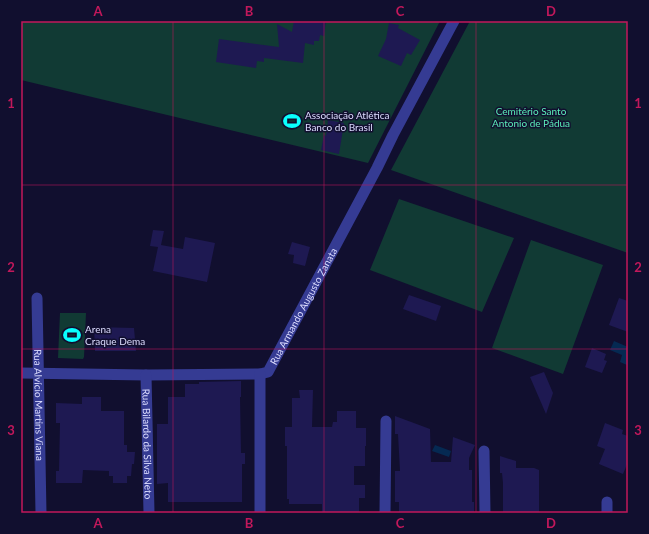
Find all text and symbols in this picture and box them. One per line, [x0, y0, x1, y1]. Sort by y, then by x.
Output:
text: A [92, 3, 103, 19]
text: B [245, 3, 254, 19]
text: C [396, 3, 405, 19]
text: D [546, 3, 556, 19]
text: 1 [7, 95, 15, 111]
text: 1 [634, 95, 642, 111]
park label: Cemitério Santo Antonio de Pádua [492, 105, 570, 129]
place label: Associação Atlética Banco do Brasil [305, 109, 389, 133]
sports icon: Associação Atlética Banco do Brasil [282, 111, 302, 131]
street label: Rua Armando Augusto Zanata [267, 246, 339, 367]
text: 2 [7, 259, 15, 275]
text: 2 [634, 259, 642, 275]
place label: Arena Craque Dema [85, 323, 145, 347]
sports icon: Arena Craque Dema [62, 325, 82, 345]
street label: Rua Alvício Martins Viana [32, 349, 46, 461]
street label: Rua Bilardo da Silva Neto [140, 389, 155, 500]
text: 3 [7, 422, 15, 438]
text: 3 [634, 422, 642, 438]
text: A [92, 515, 103, 531]
text: B [245, 515, 254, 531]
text: C [396, 515, 405, 531]
text: D [546, 515, 556, 531]

